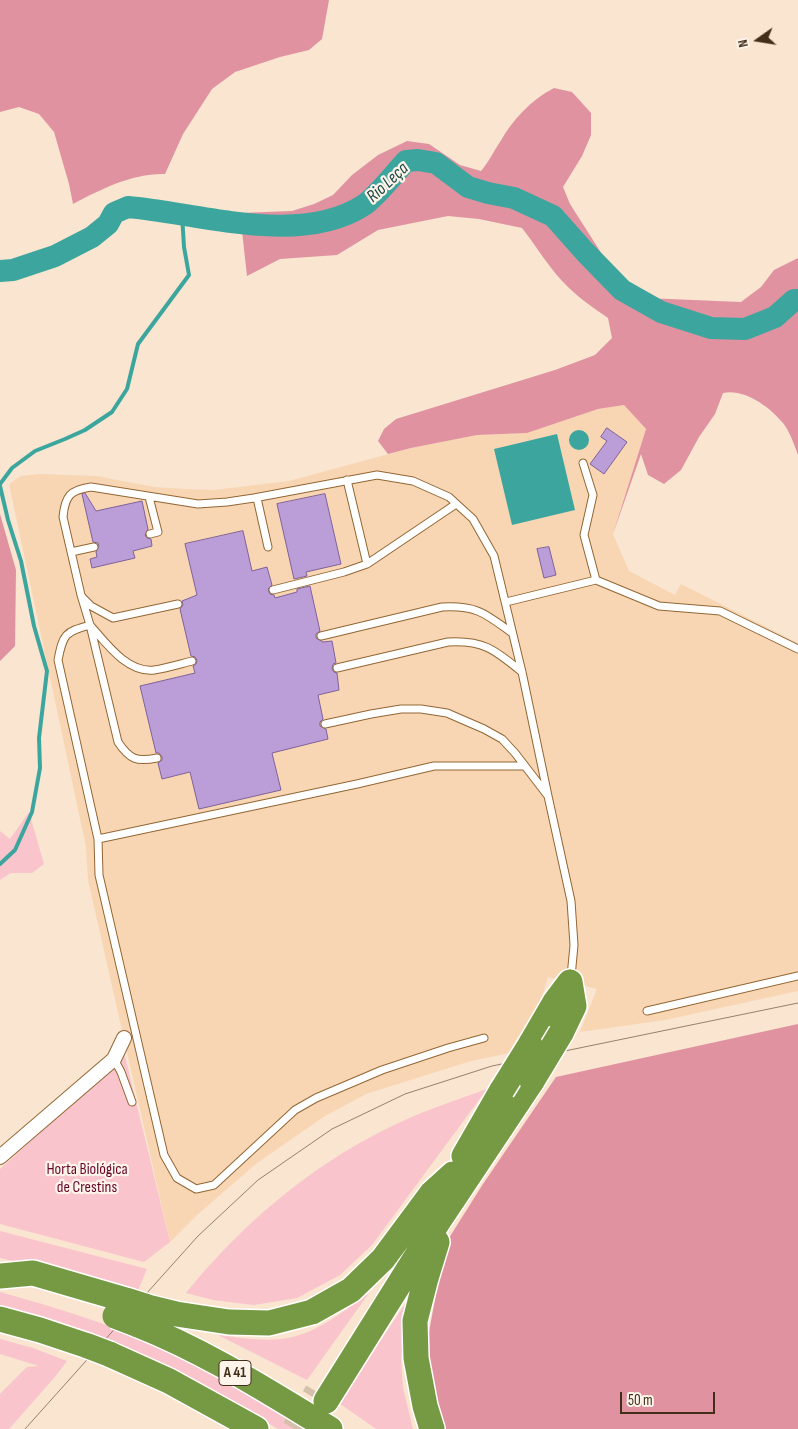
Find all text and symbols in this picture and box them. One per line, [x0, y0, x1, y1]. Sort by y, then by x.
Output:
north arrow [733, 15, 783, 65]
text: N [734, 38, 752, 49]
water label: Rio Leça [363, 158, 413, 208]
park label: Horta Biológica de Crestins [46, 1160, 128, 1198]
road number: A 41 [219, 1360, 251, 1386]
scale bar [623, 1382, 718, 1414]
text: 50 m [628, 1391, 653, 1410]

